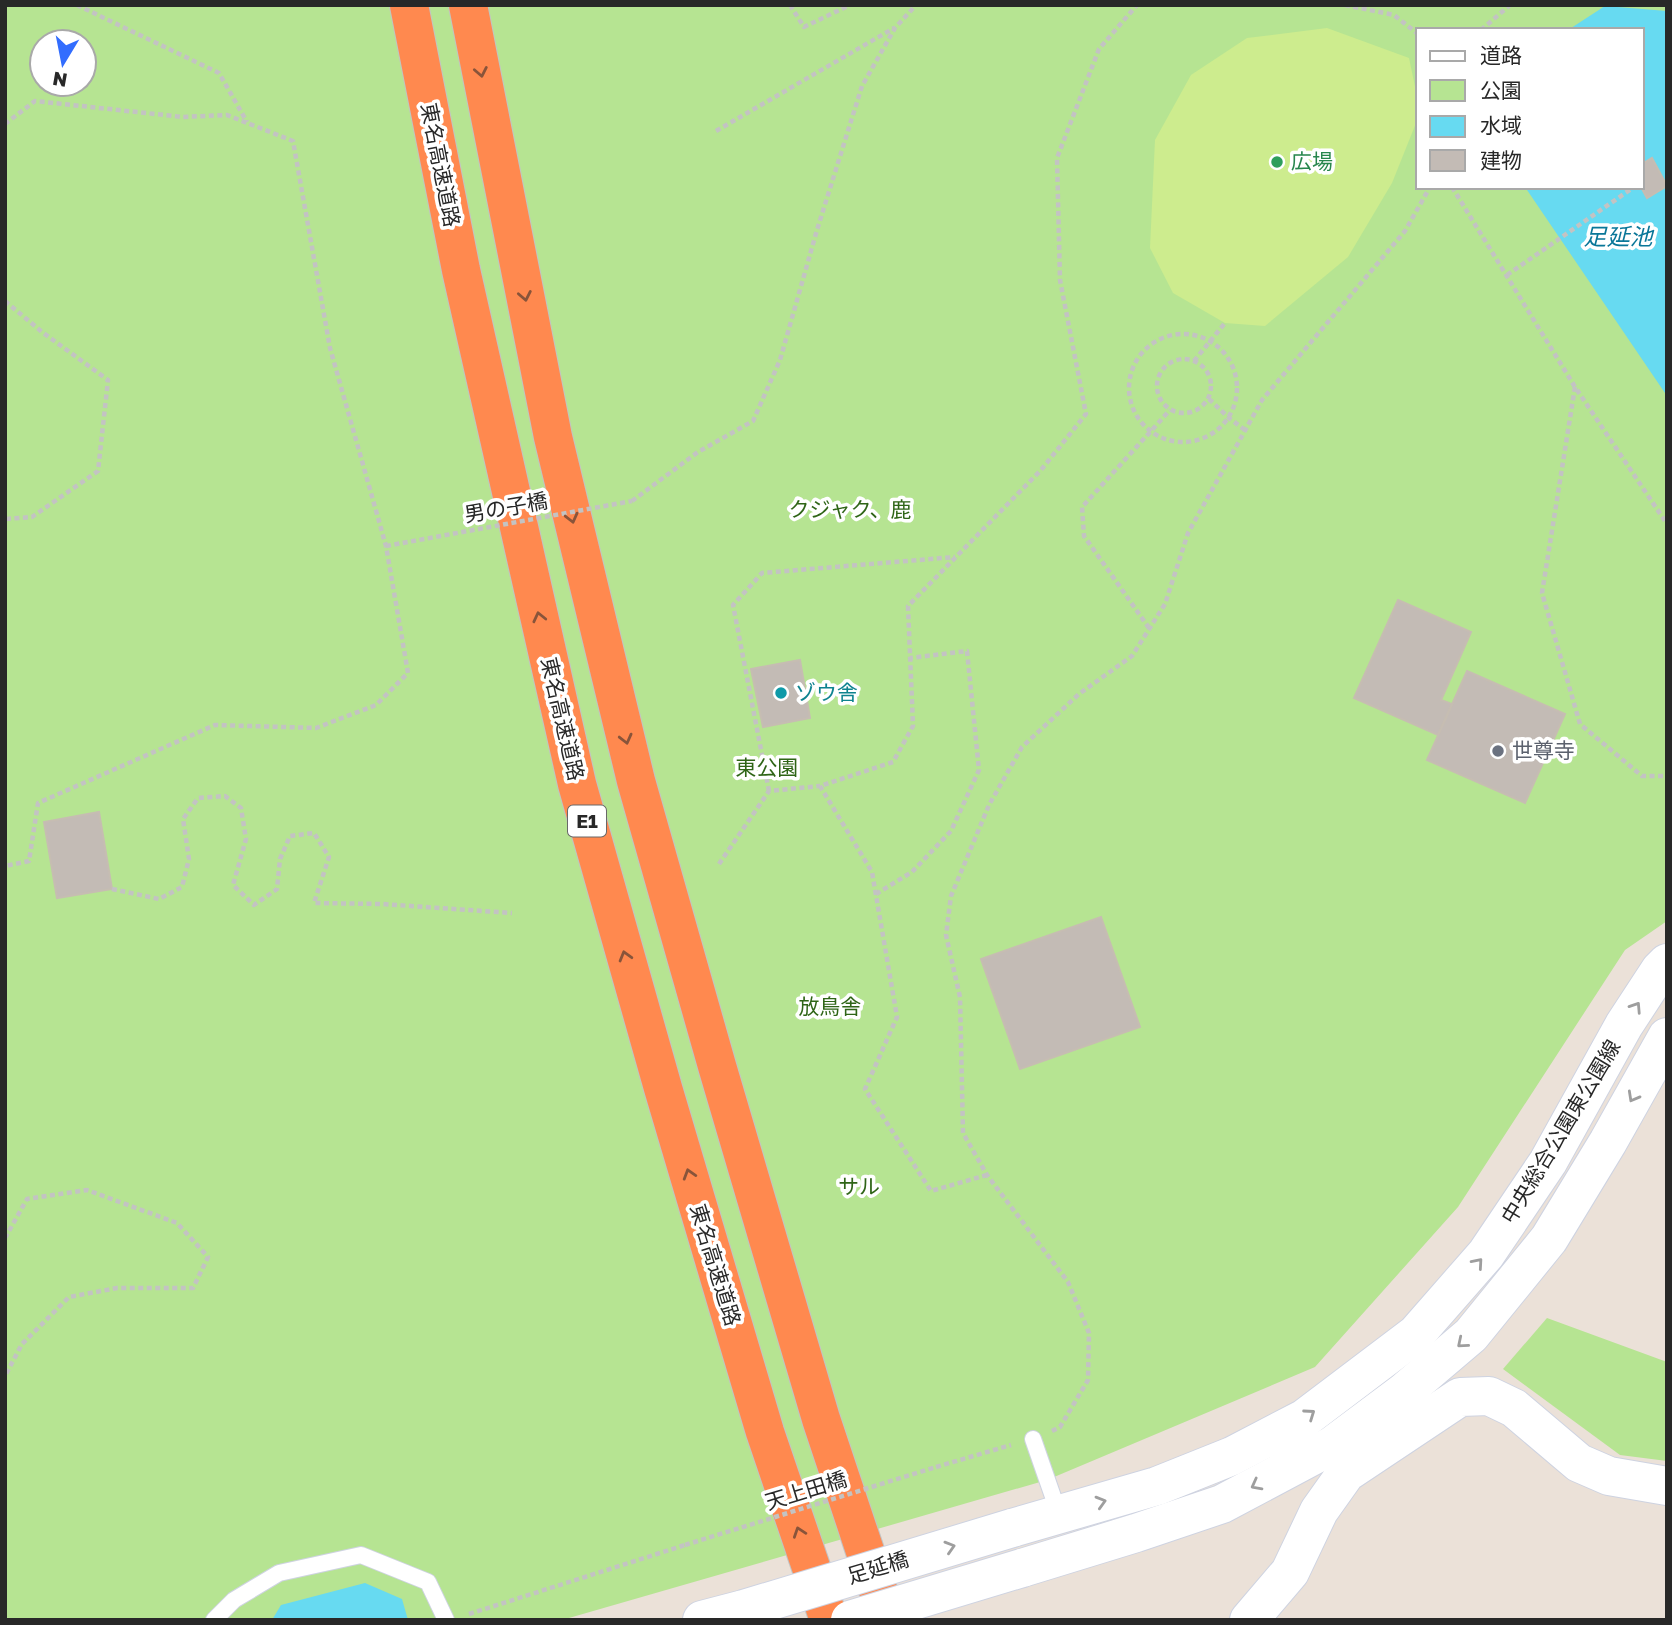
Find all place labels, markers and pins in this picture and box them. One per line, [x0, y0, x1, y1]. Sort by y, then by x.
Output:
place label: 広場 [1291, 148, 1333, 174]
marker: 広場 [1269, 154, 1285, 170]
place label: ゾウ舎 [795, 679, 858, 705]
marker: ゾウ舎 [773, 685, 789, 701]
place label: 世尊寺 [1512, 737, 1575, 763]
marker: 世尊寺 [1490, 743, 1506, 759]

